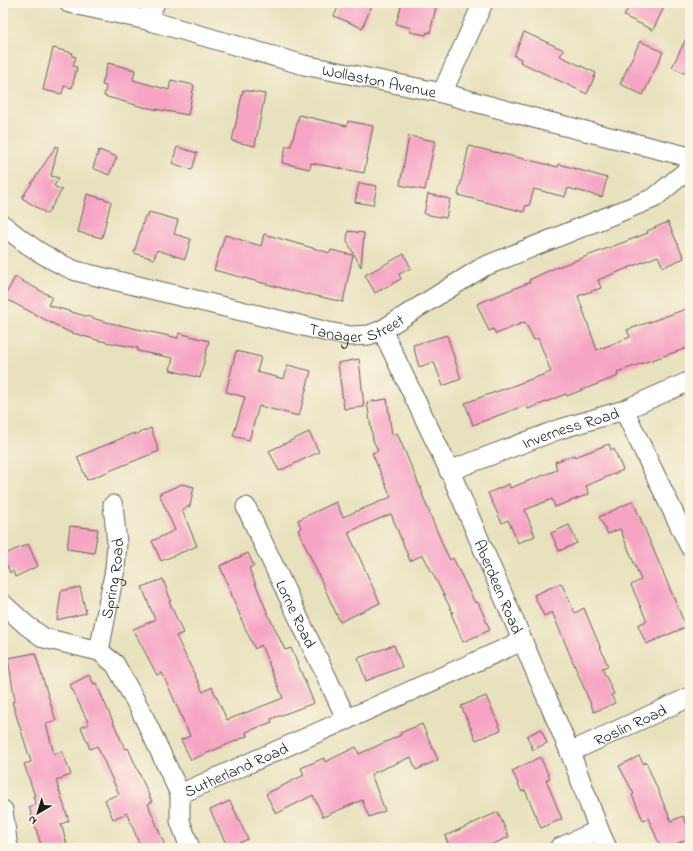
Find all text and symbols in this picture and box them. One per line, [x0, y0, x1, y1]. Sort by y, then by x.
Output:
street label: Wollaston Avenue [320, 59, 439, 106]
street label: Tanager Street [306, 309, 410, 350]
street label: Inverness Road [519, 402, 622, 456]
street label: Aberdeen Road [467, 536, 528, 638]
street label: Spring Road [96, 537, 131, 621]
street label: Lorne Road [268, 576, 321, 653]
street label: Roslin Road [591, 699, 671, 753]
street label: Sutherland Road [181, 737, 292, 805]
north arrow [18, 793, 58, 833]
text: N [25, 811, 40, 829]

